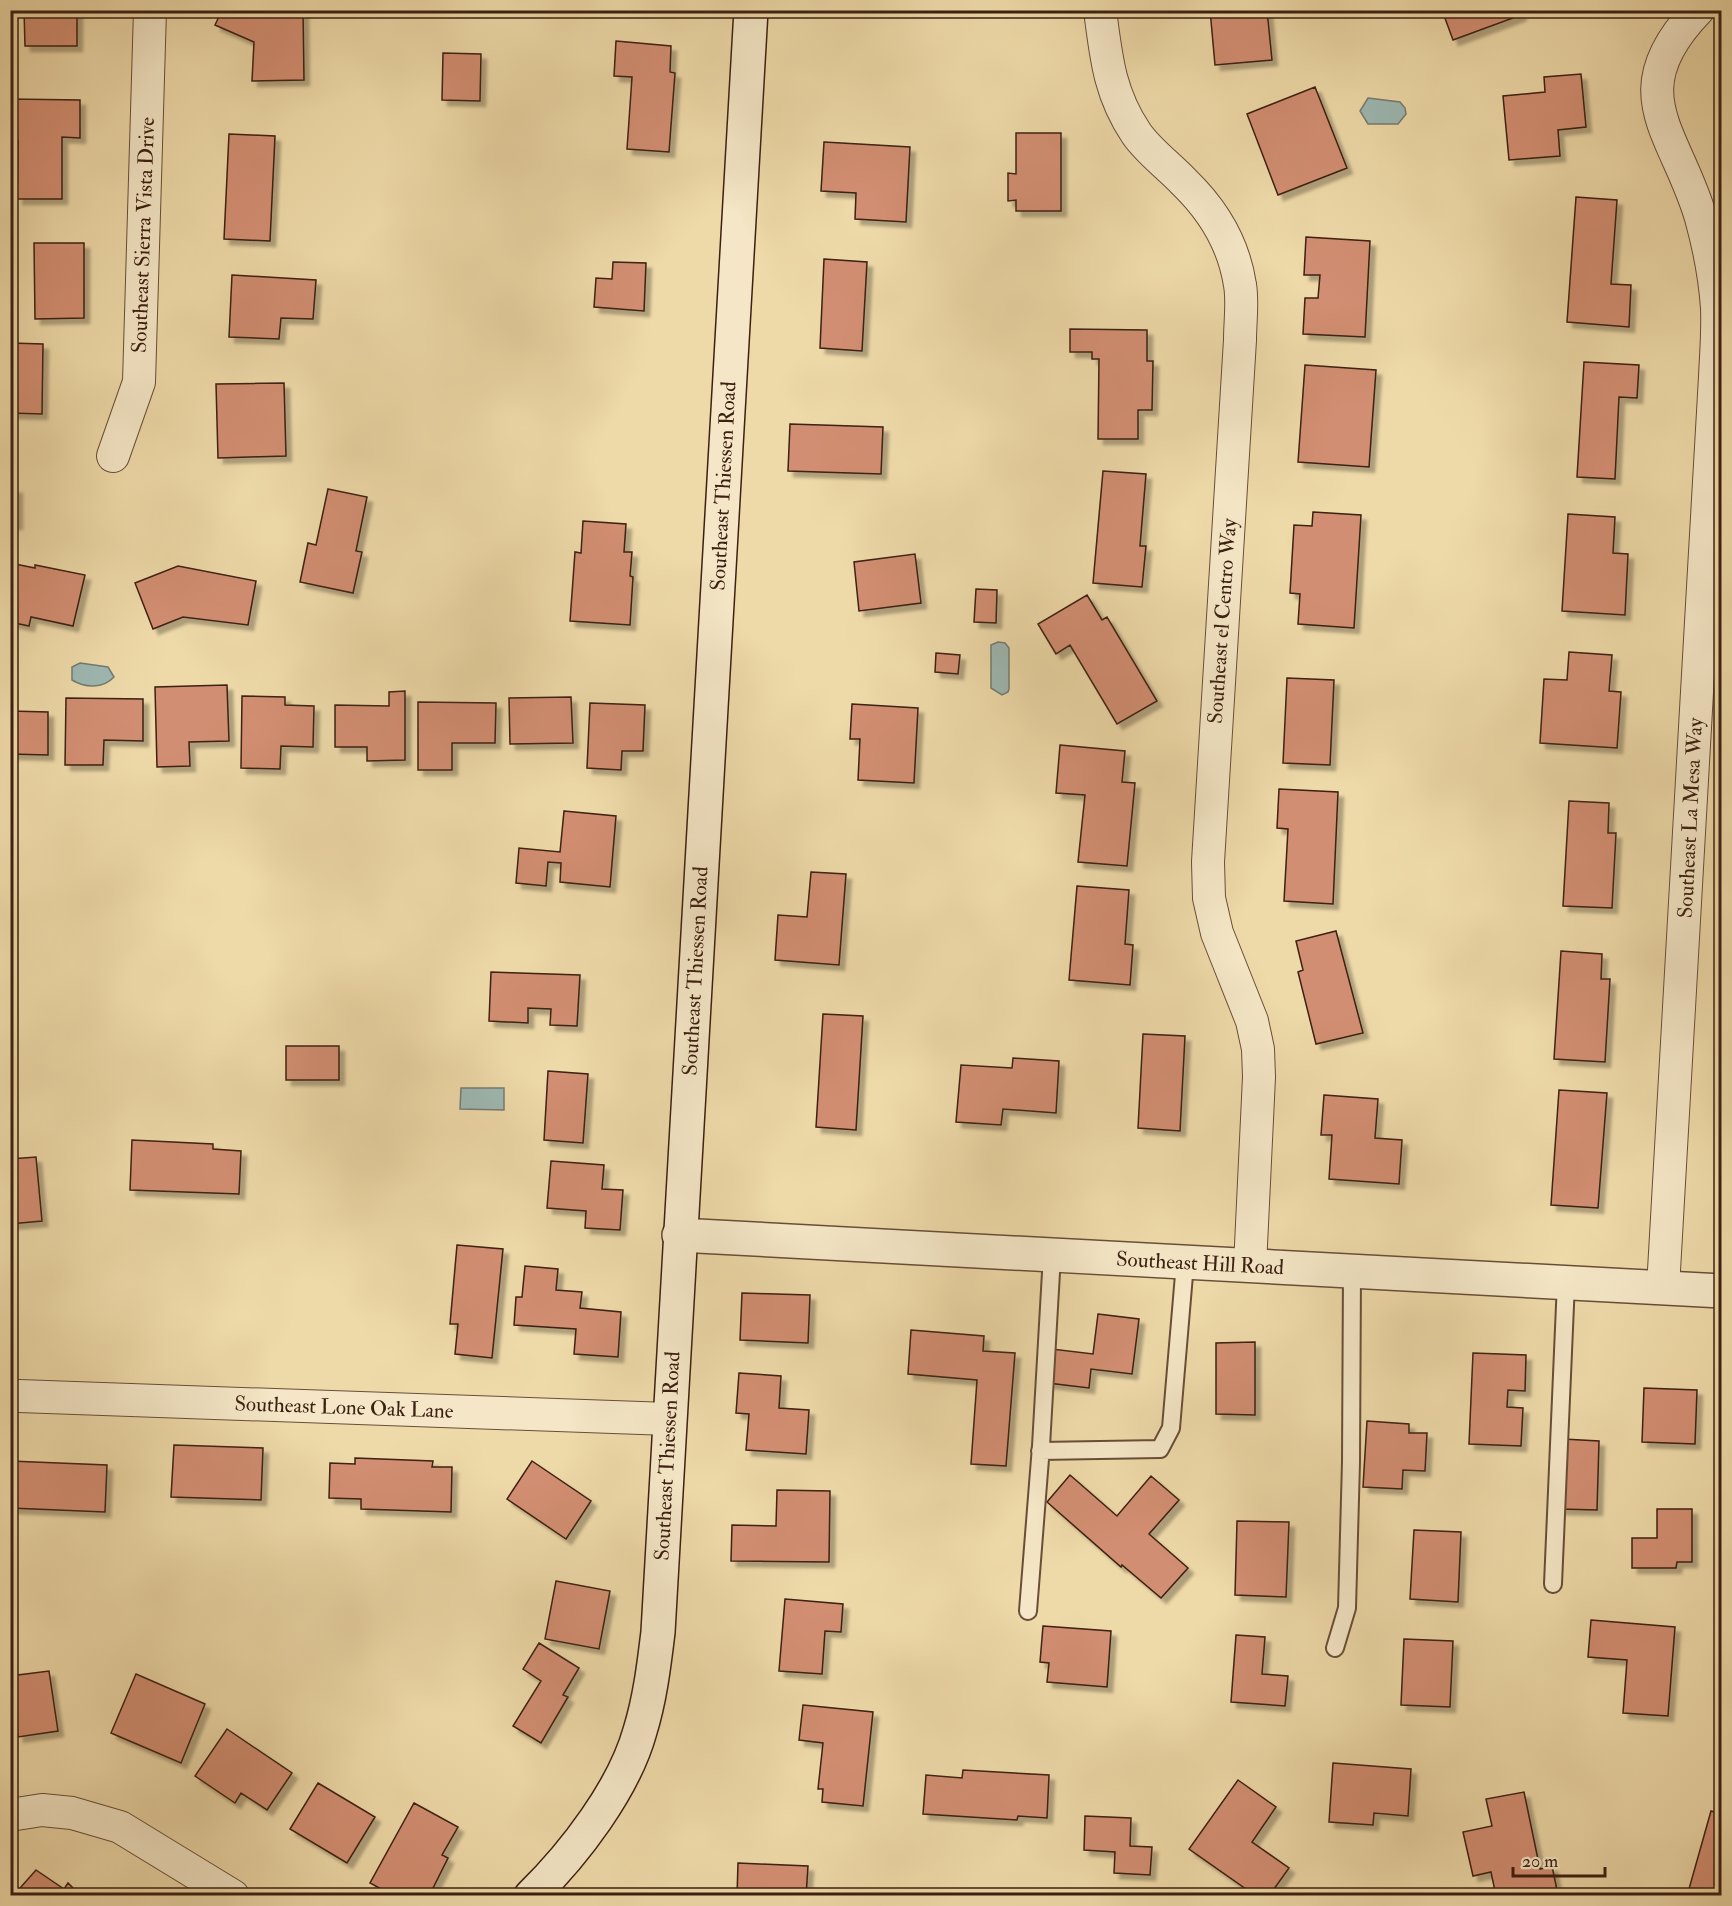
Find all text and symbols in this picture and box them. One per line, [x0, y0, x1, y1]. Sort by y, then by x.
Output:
street label: Southeast Sierra Vista Drive [126, 116, 161, 354]
street label: Southeast Thiessen Road [705, 380, 742, 591]
street label: Southeast el Centro Way [1202, 517, 1243, 725]
street label: Southeast La Mesa Way [1672, 716, 1709, 919]
street label: Southeast Thiessen Road [677, 865, 714, 1076]
street label: Southeast Hill Road [1115, 1246, 1285, 1281]
street label: Southeast Thiessen Road [649, 1350, 686, 1561]
street label: Southeast Lone Oak Lane [234, 1390, 454, 1425]
scale bar [1513, 1840, 1604, 1878]
text: 20 m [1522, 1850, 1558, 1873]

